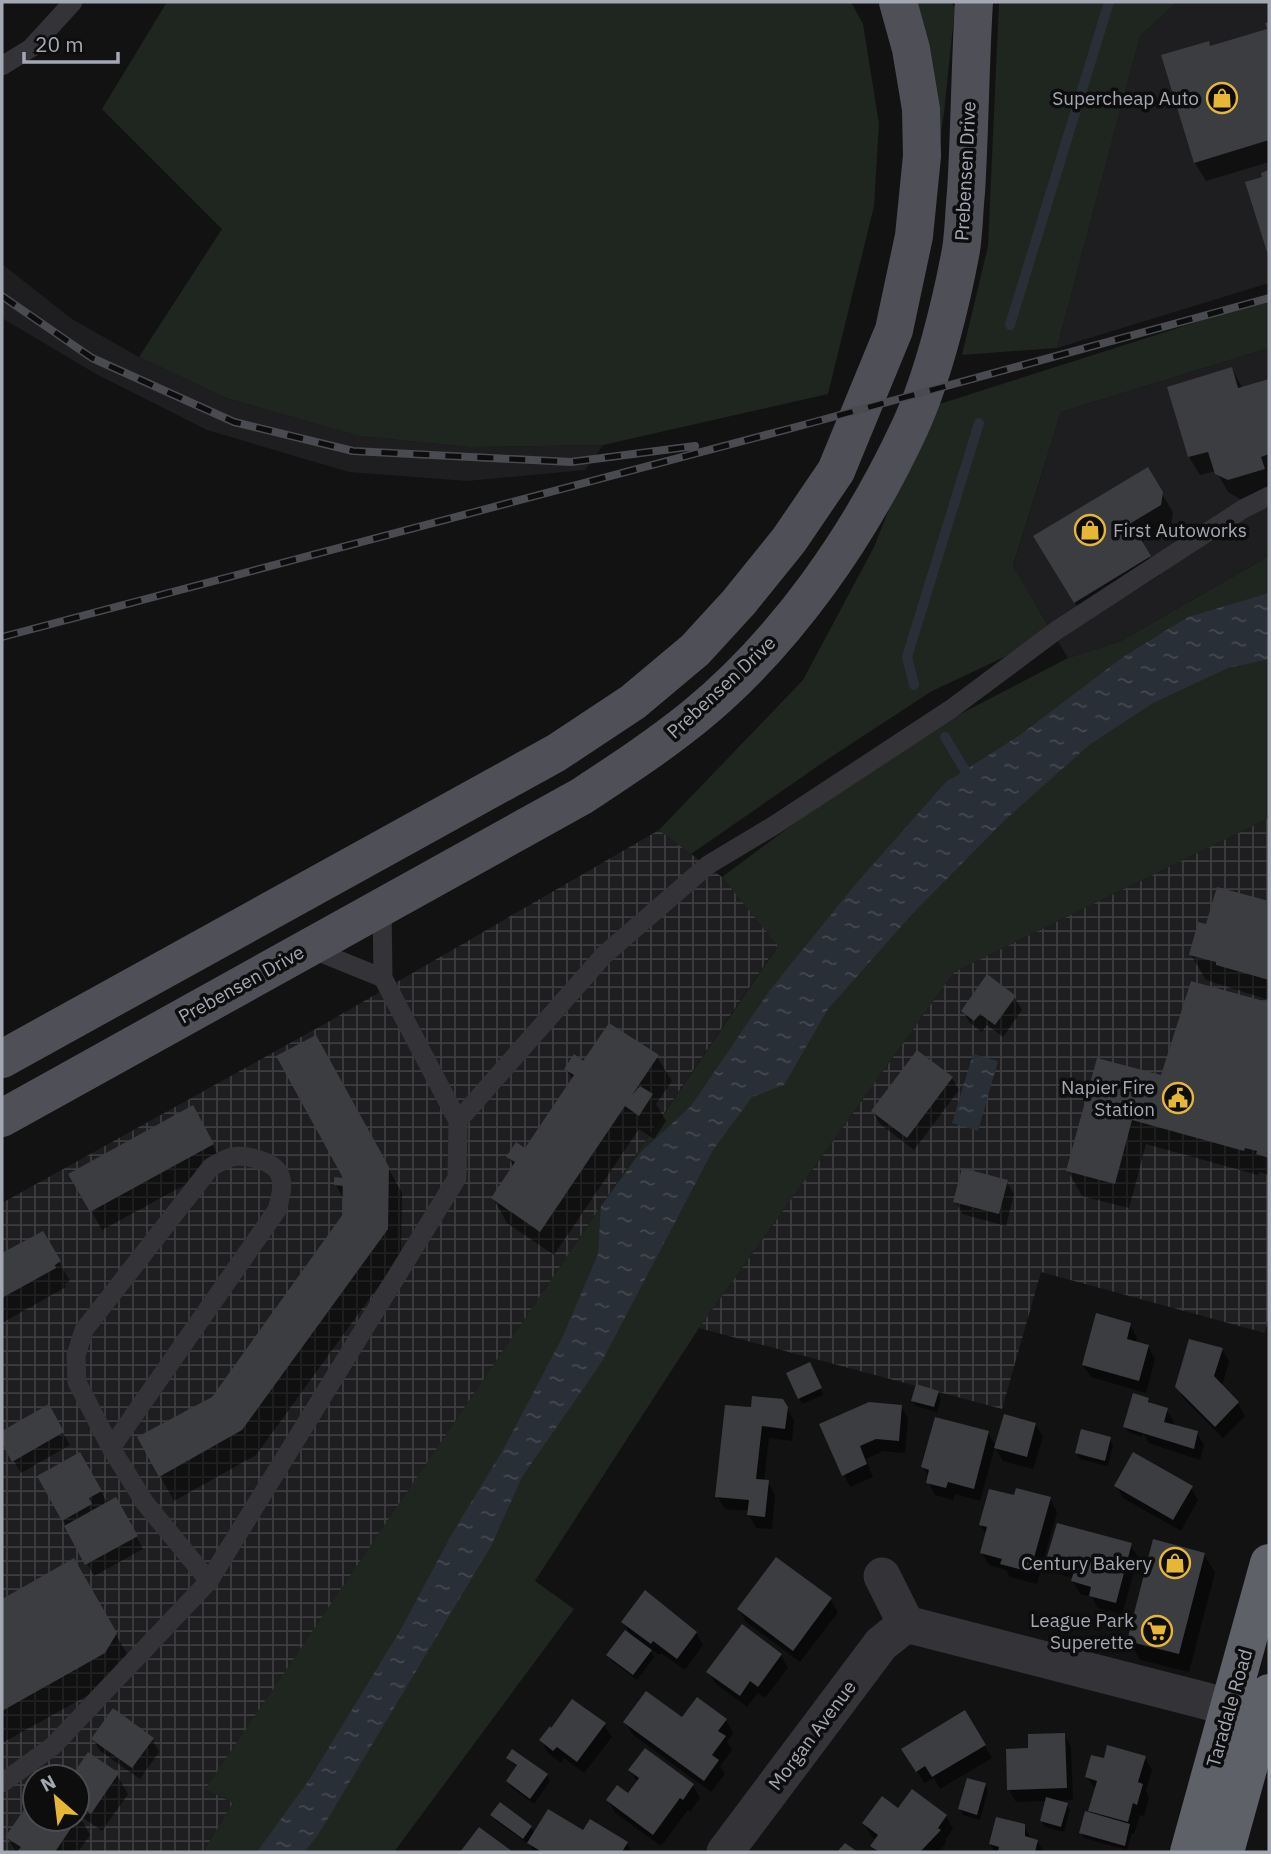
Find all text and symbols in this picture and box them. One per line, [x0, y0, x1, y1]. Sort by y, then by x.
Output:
scale bar [24, 21, 119, 65]
text: 20 m [35, 30, 84, 58]
shop icon: Supercheap Auto [1205, 81, 1239, 115]
place label: Supercheap Auto [1052, 86, 1199, 110]
street label: Prebensen Drive [949, 100, 981, 242]
shop icon: First Autoworks [1073, 513, 1107, 547]
place label: First Autoworks [1113, 518, 1247, 542]
street label: Prebensen Drive [662, 631, 780, 743]
street label: Prebensen Drive [174, 940, 308, 1028]
place label: Napier Fire Station [1061, 1075, 1155, 1121]
public building icon: Napier Fire Station [1161, 1081, 1195, 1115]
shop icon: Century Bakery [1158, 1546, 1192, 1580]
place label: Century Bakery [1021, 1551, 1153, 1575]
place label: League Park Superette [1030, 1608, 1134, 1654]
supermarket icon: League Park Superette [1140, 1614, 1174, 1648]
street label: Taradale Road [1201, 1646, 1257, 1770]
street label: Morgan Avenue [763, 1675, 861, 1795]
north arrow [21, 1763, 91, 1833]
text: N [36, 1769, 60, 1797]

